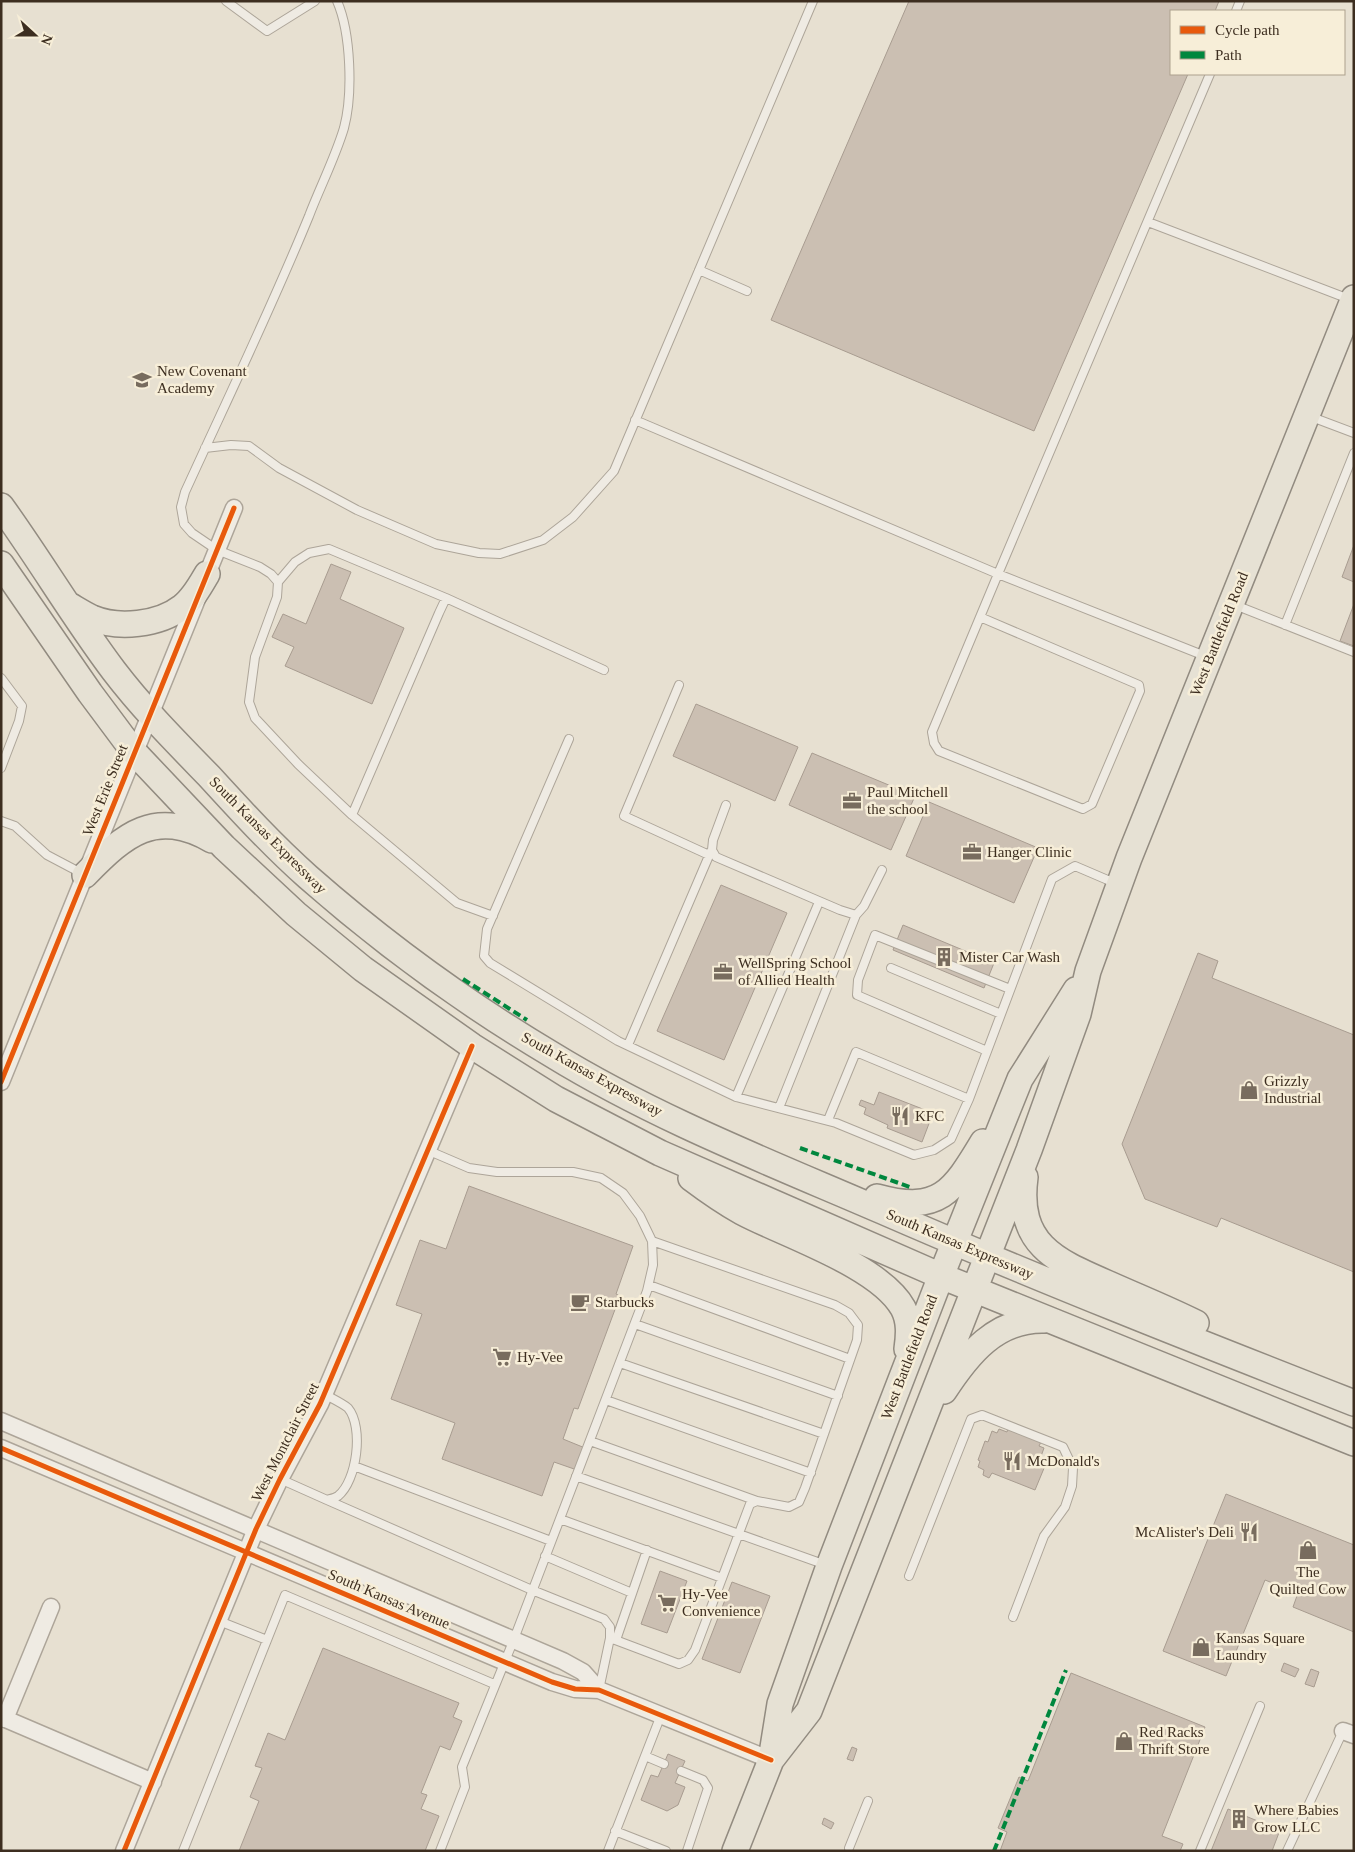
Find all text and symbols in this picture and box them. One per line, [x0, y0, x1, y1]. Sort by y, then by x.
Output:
north arrow [10, 10, 60, 60]
legend [1170, 10, 1345, 75]
text: Cycle path [1215, 22, 1280, 38]
text: N [38, 32, 55, 47]
text: Path [1215, 47, 1242, 63]
place label: New Covenant Academy [157, 363, 247, 396]
school or university icon: New Covenant Academy [131, 369, 153, 391]
street label: West Battlefield Road [1187, 569, 1251, 698]
street label: West Erie Street [79, 741, 131, 838]
street label: South Kansas Expressway [206, 773, 330, 897]
place label: Paul Mitchell the school [867, 784, 948, 817]
office icon: Paul Mitchell the school [841, 790, 863, 812]
office icon: Hanger Clinic [961, 841, 983, 863]
place label: Hanger Clinic [987, 844, 1072, 860]
building icon: Mister Car Wash [933, 946, 955, 968]
place label: Mister Car Wash [959, 949, 1061, 965]
place label: WellSpring School of Allied Health [738, 955, 851, 988]
office icon: WellSpring School of Allied Health [712, 961, 734, 983]
street label: South Kansas Expressway [519, 1029, 666, 1120]
place label: Grizzly Industrial [1264, 1073, 1322, 1106]
shop icon: Grizzly Industrial [1238, 1079, 1260, 1101]
restaurant icon: KFC [889, 1105, 911, 1127]
place label: KFC [915, 1108, 944, 1124]
street label: South Kansas Expressway [884, 1206, 1036, 1282]
cafe icon: Starbucks [569, 1291, 591, 1313]
street label: West Battlefield Road [878, 1292, 940, 1422]
place label: Starbucks [595, 1294, 654, 1310]
supermarket icon: Hy-Vee [491, 1346, 513, 1368]
place label: Hy-Vee [517, 1349, 563, 1365]
street label: West Montclair Street [248, 1379, 322, 1504]
restaurant icon: McDonald's [1001, 1450, 1023, 1472]
place label: McDonald's [1027, 1453, 1100, 1469]
restaurant icon: McAlister's Deli [1238, 1521, 1260, 1543]
place label: McAlister's Deli [1135, 1524, 1234, 1540]
shop icon: The Quilted Cow [1297, 1539, 1319, 1561]
place label: The Quilted Cow [1269, 1564, 1347, 1597]
street label: South Kansas Avenue [326, 1566, 453, 1632]
place label: Hy-Vee Convenience [682, 1586, 761, 1619]
supermarket icon: Hy-Vee Convenience [656, 1592, 678, 1614]
place label: Kansas Square Laundry [1216, 1630, 1305, 1663]
shop icon: Kansas Square Laundry [1190, 1636, 1212, 1658]
place label: Red Racks Thrift Store [1139, 1724, 1210, 1757]
shop icon: Red Racks Thrift Store [1113, 1730, 1135, 1752]
place label: Where Babies Grow LLC [1254, 1802, 1339, 1835]
building icon: Where Babies Grow LLC [1228, 1808, 1250, 1830]

